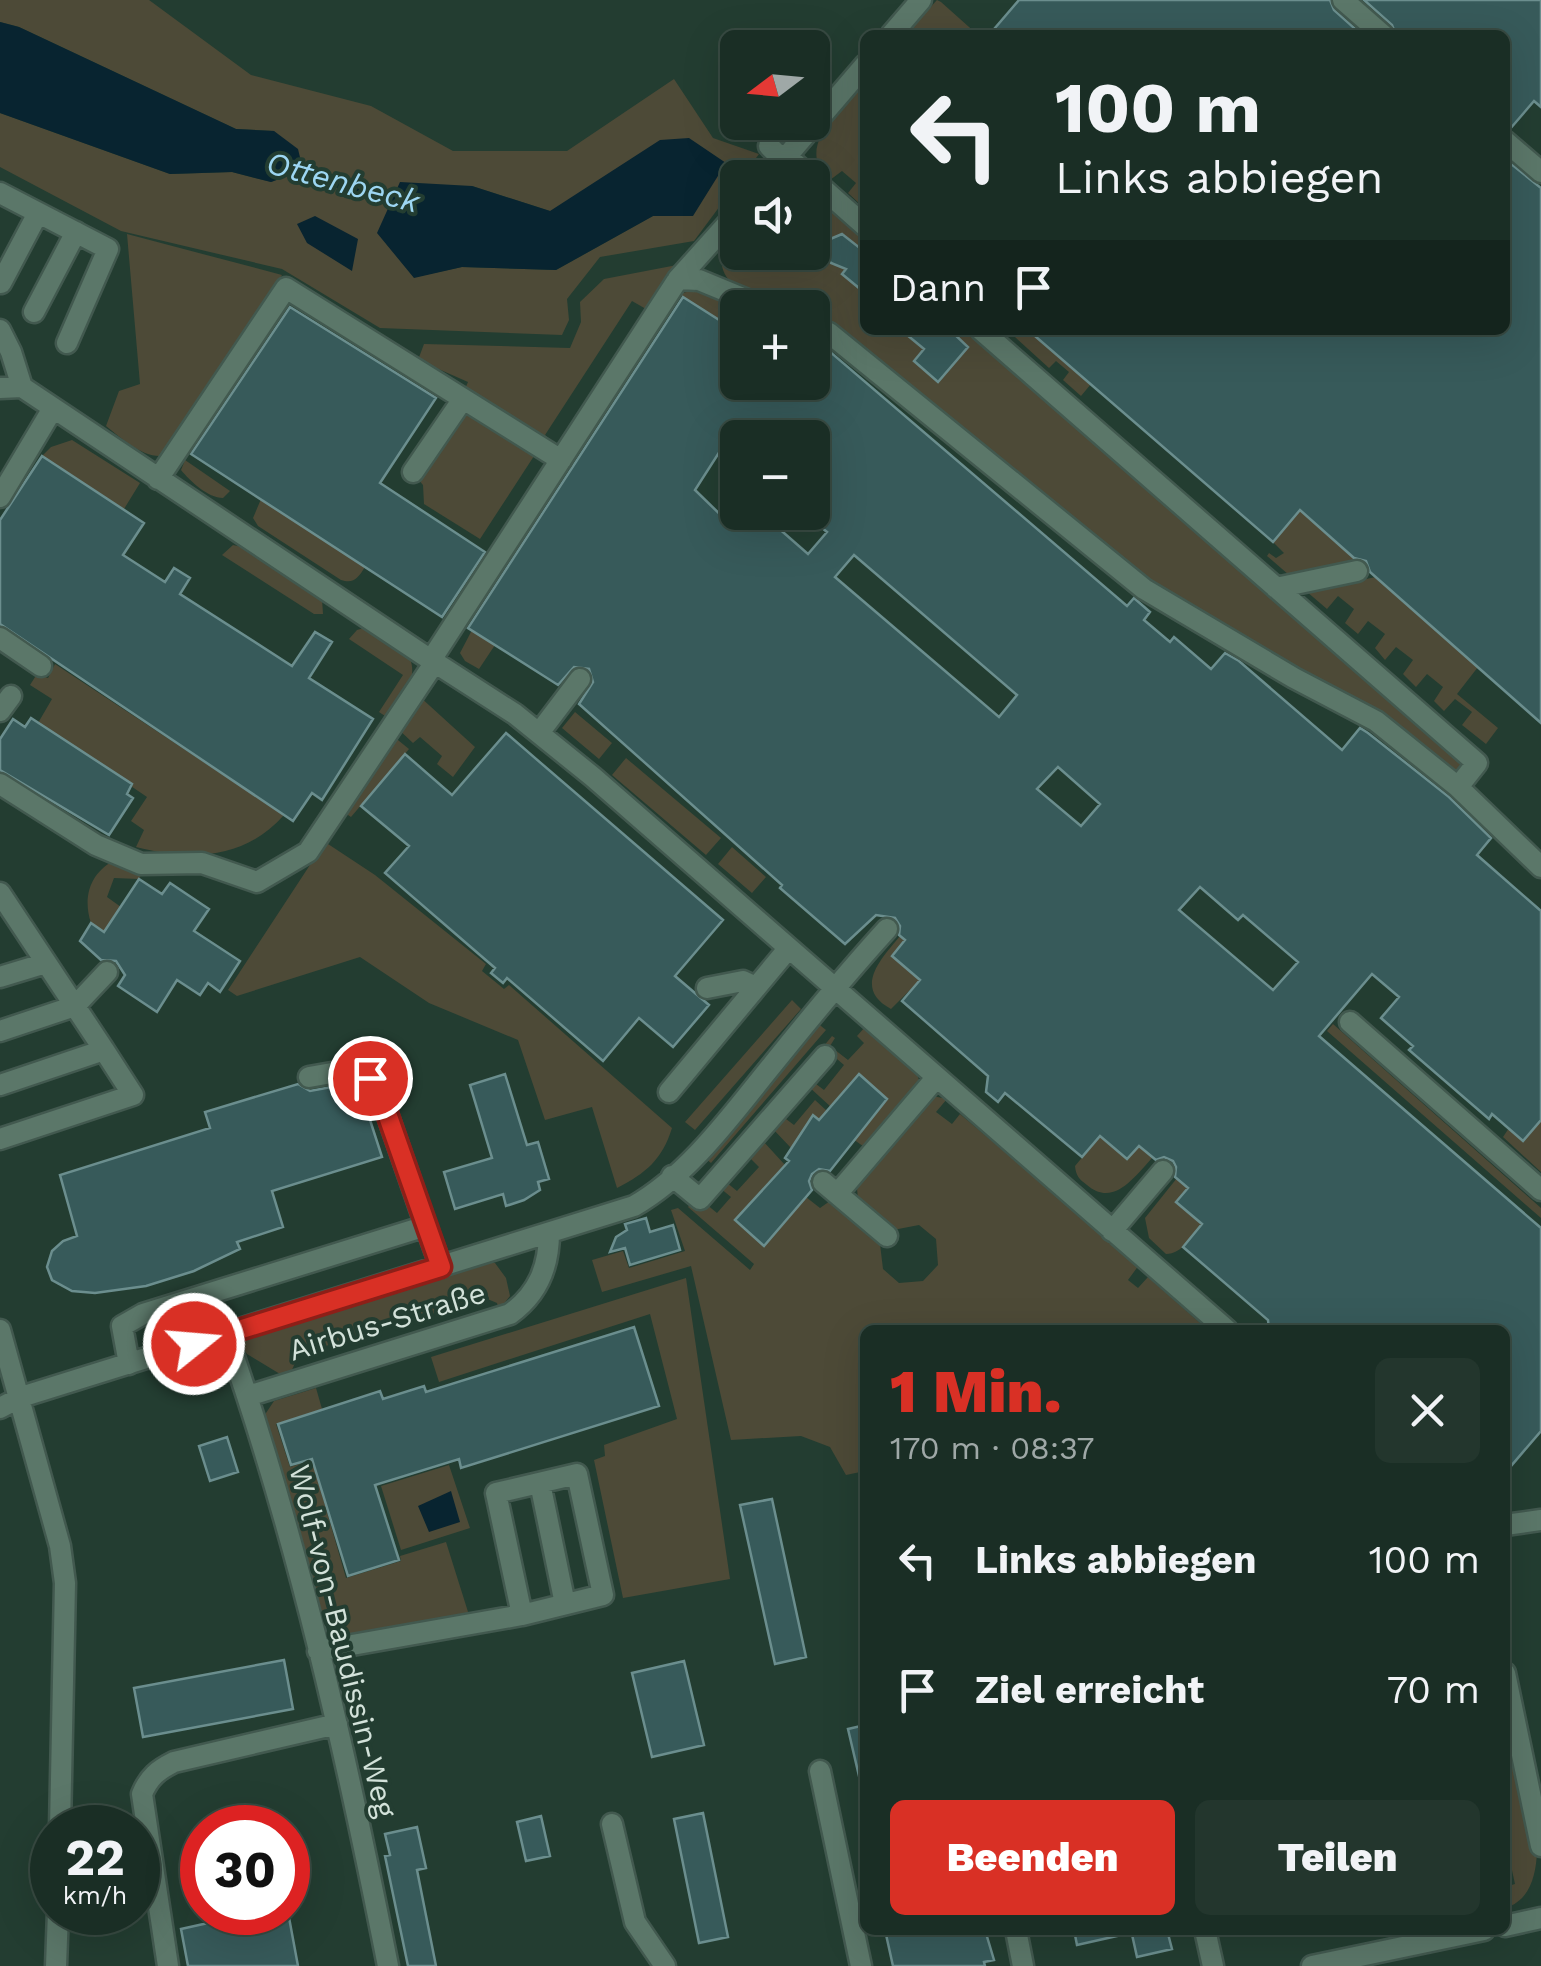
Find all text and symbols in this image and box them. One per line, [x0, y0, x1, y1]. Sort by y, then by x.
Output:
north arrow [720, 30, 830, 140]
map controls [720, 30, 830, 530]
text: 100 m [1055, 67, 1261, 149]
icon: left [890, 70, 1020, 200]
water label: Ottenbeck [262, 143, 425, 221]
text: Links abbiegen [1055, 151, 1383, 204]
button: sound [720, 160, 830, 270]
icon: arrive [1006, 260, 1061, 315]
text: Dann [890, 266, 986, 310]
button: + [720, 290, 830, 400]
button: − [720, 420, 830, 530]
pin [328, 1036, 413, 1121]
icon: arrive [343, 1051, 398, 1106]
street label: Airbus-Straße [284, 1274, 490, 1368]
position arrow [142, 1292, 246, 1396]
text: 1 Min. [890, 1356, 1062, 1427]
button: close [1375, 1358, 1480, 1463]
text: 170 m · 08:37 [890, 1429, 1095, 1467]
street label: Wolf-von-Baudissin-Weg [282, 1461, 404, 1821]
icon: left [890, 1533, 945, 1588]
text: Links abbiegen [975, 1538, 1257, 1582]
text: 100 m [1369, 1538, 1480, 1582]
icon: arrive [890, 1663, 945, 1718]
text: Ziel erreicht [975, 1668, 1204, 1712]
text: 70 m [1387, 1668, 1480, 1712]
button: Beenden [890, 1800, 1175, 1915]
button: Teilen [1195, 1800, 1480, 1915]
speed limit sign: 30 [180, 1805, 310, 1935]
text: 22 [65, 1828, 125, 1887]
text: km/h [63, 1881, 127, 1910]

